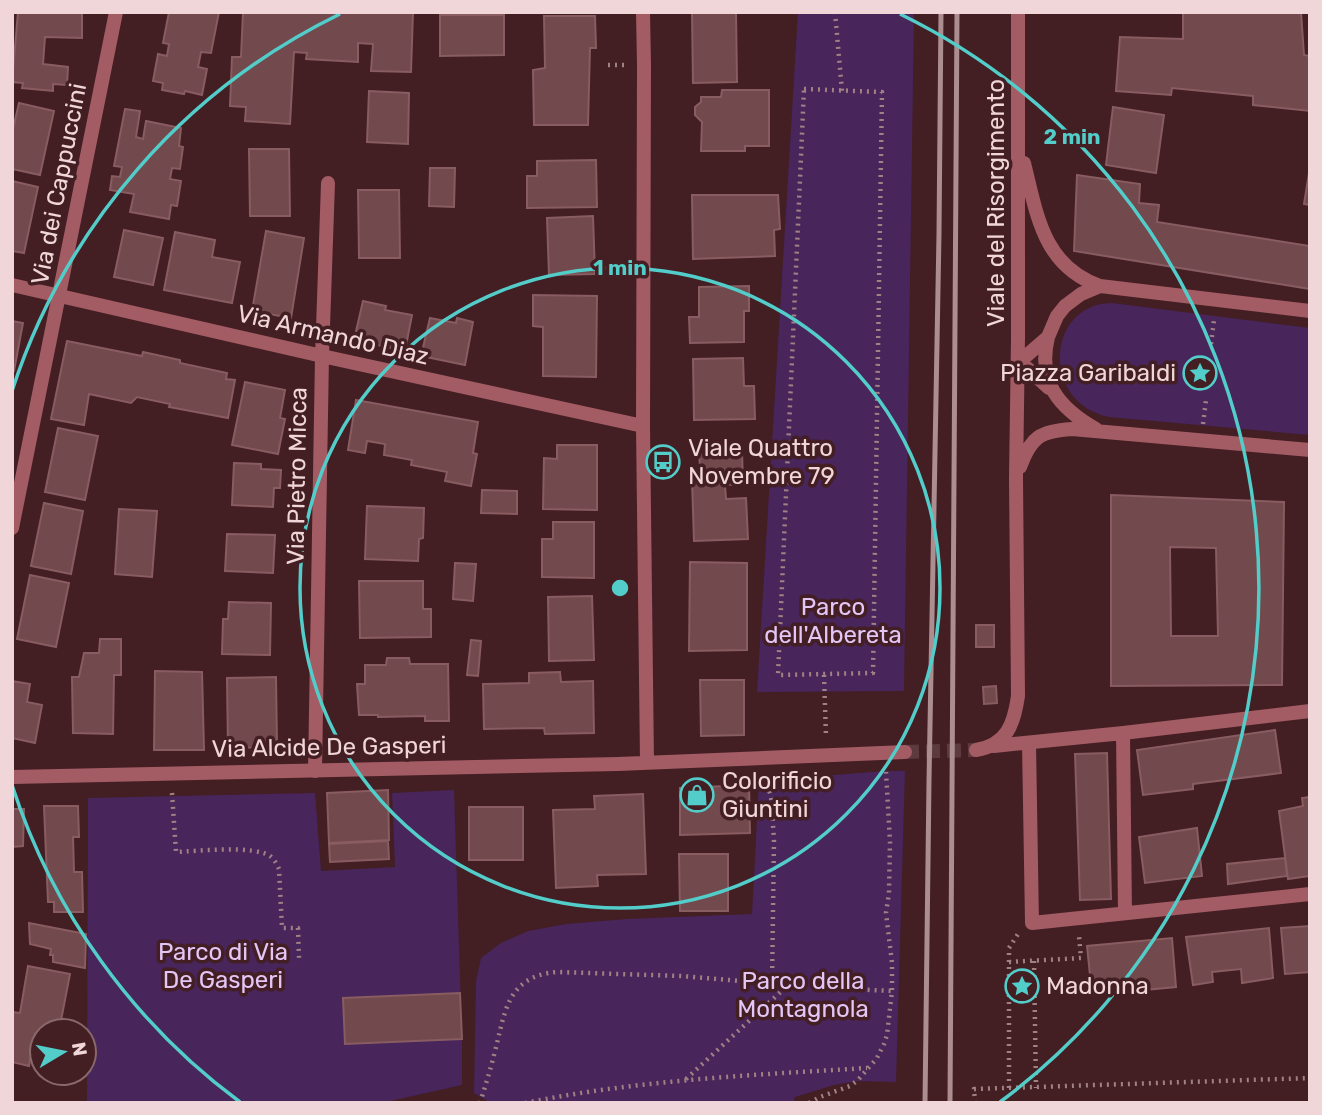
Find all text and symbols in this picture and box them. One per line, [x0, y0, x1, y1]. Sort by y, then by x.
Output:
street label: Viale del Risorgimento [982, 79, 1010, 327]
street label: Via dei Cappuccini [26, 81, 92, 287]
text: 2 min [1044, 124, 1100, 149]
text: 1 min [593, 255, 647, 280]
street label: Via Armando Diaz [234, 299, 432, 371]
place icon: Piazza Garibaldi [1181, 354, 1219, 392]
place label: Piazza Garibaldi [1000, 359, 1176, 387]
street label: Via Pietro Micca [281, 387, 313, 565]
place label: Viale Quattro Novembre 79 [688, 434, 835, 490]
bus stop icon: Viale Quattro Novembre 79 [644, 443, 682, 481]
centre of rings [608, 576, 632, 600]
park label: Parco dell'Albereta [764, 593, 902, 649]
street label: Via Alcide De Gasperi [211, 731, 447, 763]
place label: Colorificio Giuntini [722, 767, 832, 823]
shop icon: Colorificio Giuntini [678, 776, 716, 814]
park label: Parco di Via De Gasperi [158, 938, 288, 994]
park label: Parco della Montagnola [737, 967, 869, 1023]
place icon: Madonna [1003, 967, 1041, 1005]
place label: Madonna [1046, 972, 1149, 1000]
north arrow [28, 1017, 98, 1087]
text: N [67, 1040, 92, 1058]

